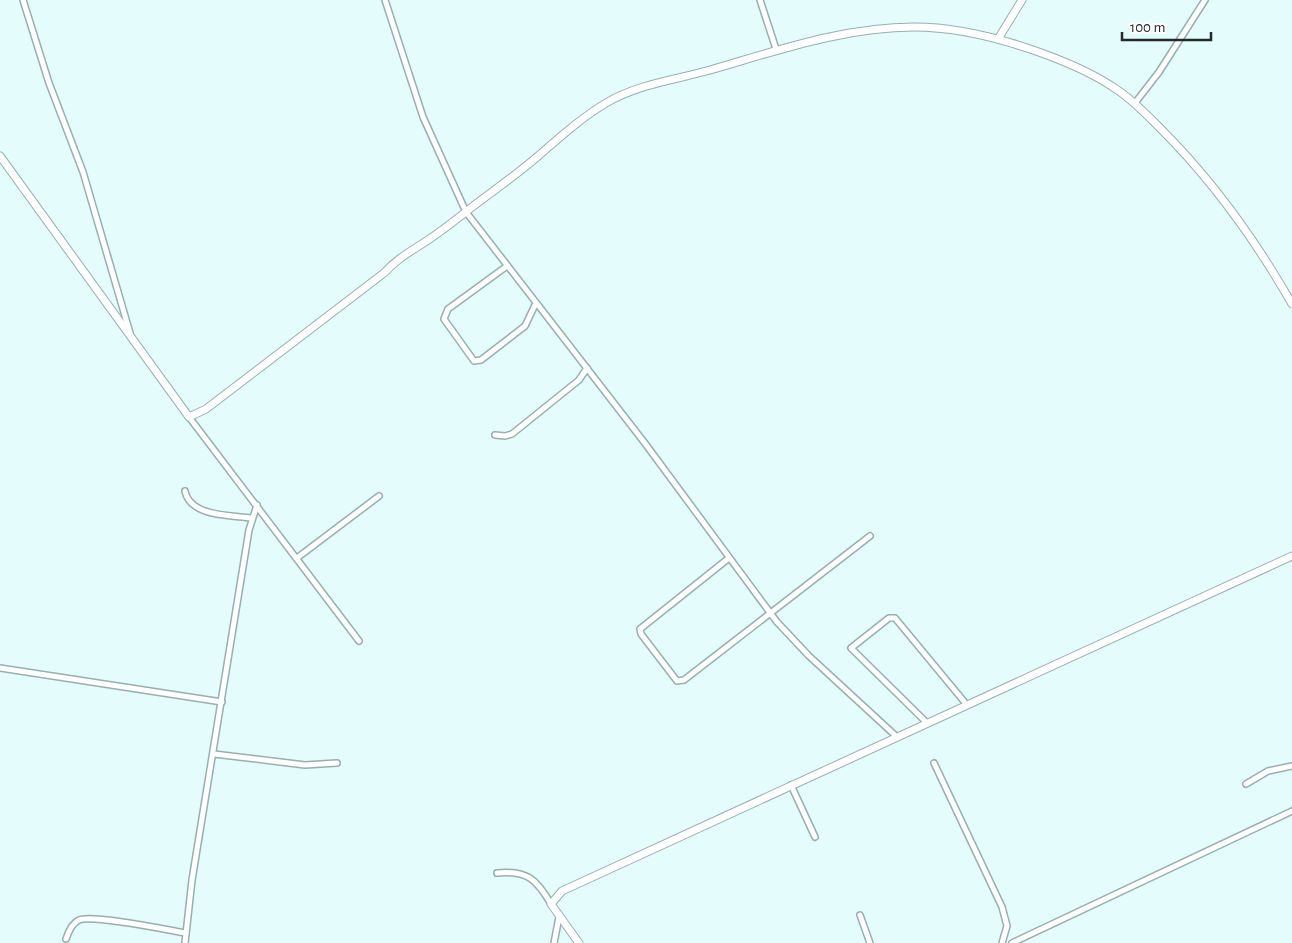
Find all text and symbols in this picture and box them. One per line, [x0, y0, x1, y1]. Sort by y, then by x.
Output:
scale bar [1122, 10, 1211, 42]
text: 100 m [1130, 20, 1165, 35]

